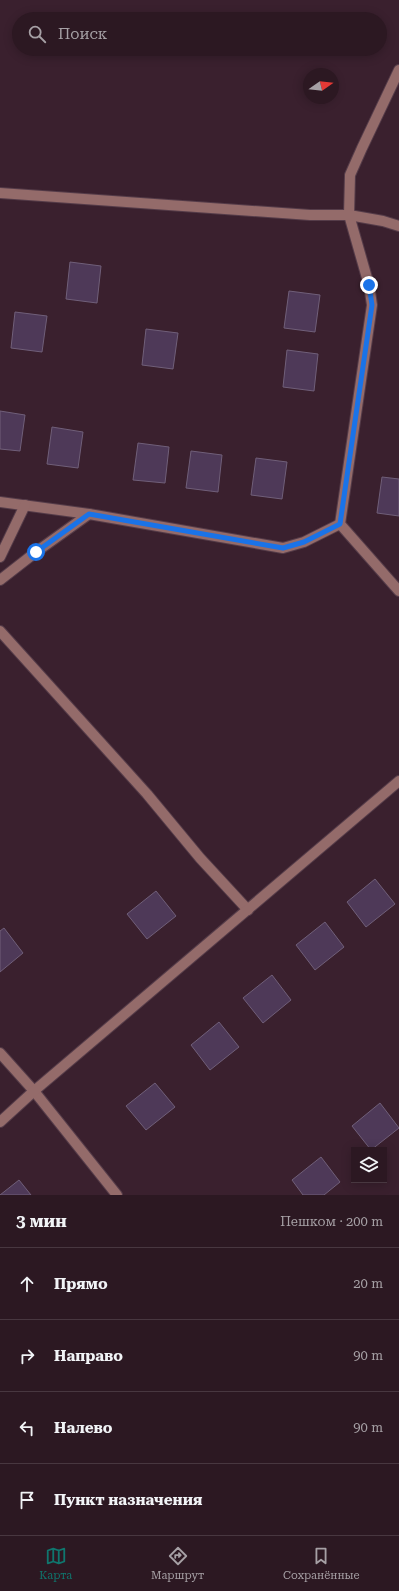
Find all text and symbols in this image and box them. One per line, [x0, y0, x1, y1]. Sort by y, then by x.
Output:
search box [12, 12, 387, 56]
icon: search [26, 23, 48, 45]
text: Поиск [58, 25, 107, 43]
north arrow [303, 68, 339, 104]
route end [360, 276, 378, 294]
route start [27, 543, 45, 561]
map controls [351, 1147, 387, 1183]
button: layers [351, 1147, 387, 1183]
text: 3 мин [16, 1211, 67, 1231]
text: Пешком · 200 m [280, 1214, 383, 1229]
icon: ahead [16, 1273, 38, 1295]
text: Прямо [54, 1275, 108, 1293]
text: 20 m [353, 1276, 383, 1291]
icon: right [16, 1345, 38, 1367]
text: Направо [54, 1347, 123, 1365]
text: 90 m [353, 1348, 383, 1363]
icon: left [16, 1417, 38, 1439]
text: Налево [54, 1419, 113, 1437]
text: 90 m [353, 1420, 383, 1435]
icon: arrive [16, 1489, 38, 1511]
text: Пункт назначения [54, 1491, 202, 1509]
tab: Карта [39, 1545, 72, 1582]
tab: Маршрут [151, 1545, 204, 1582]
tab: Сохранённые [283, 1545, 360, 1582]

